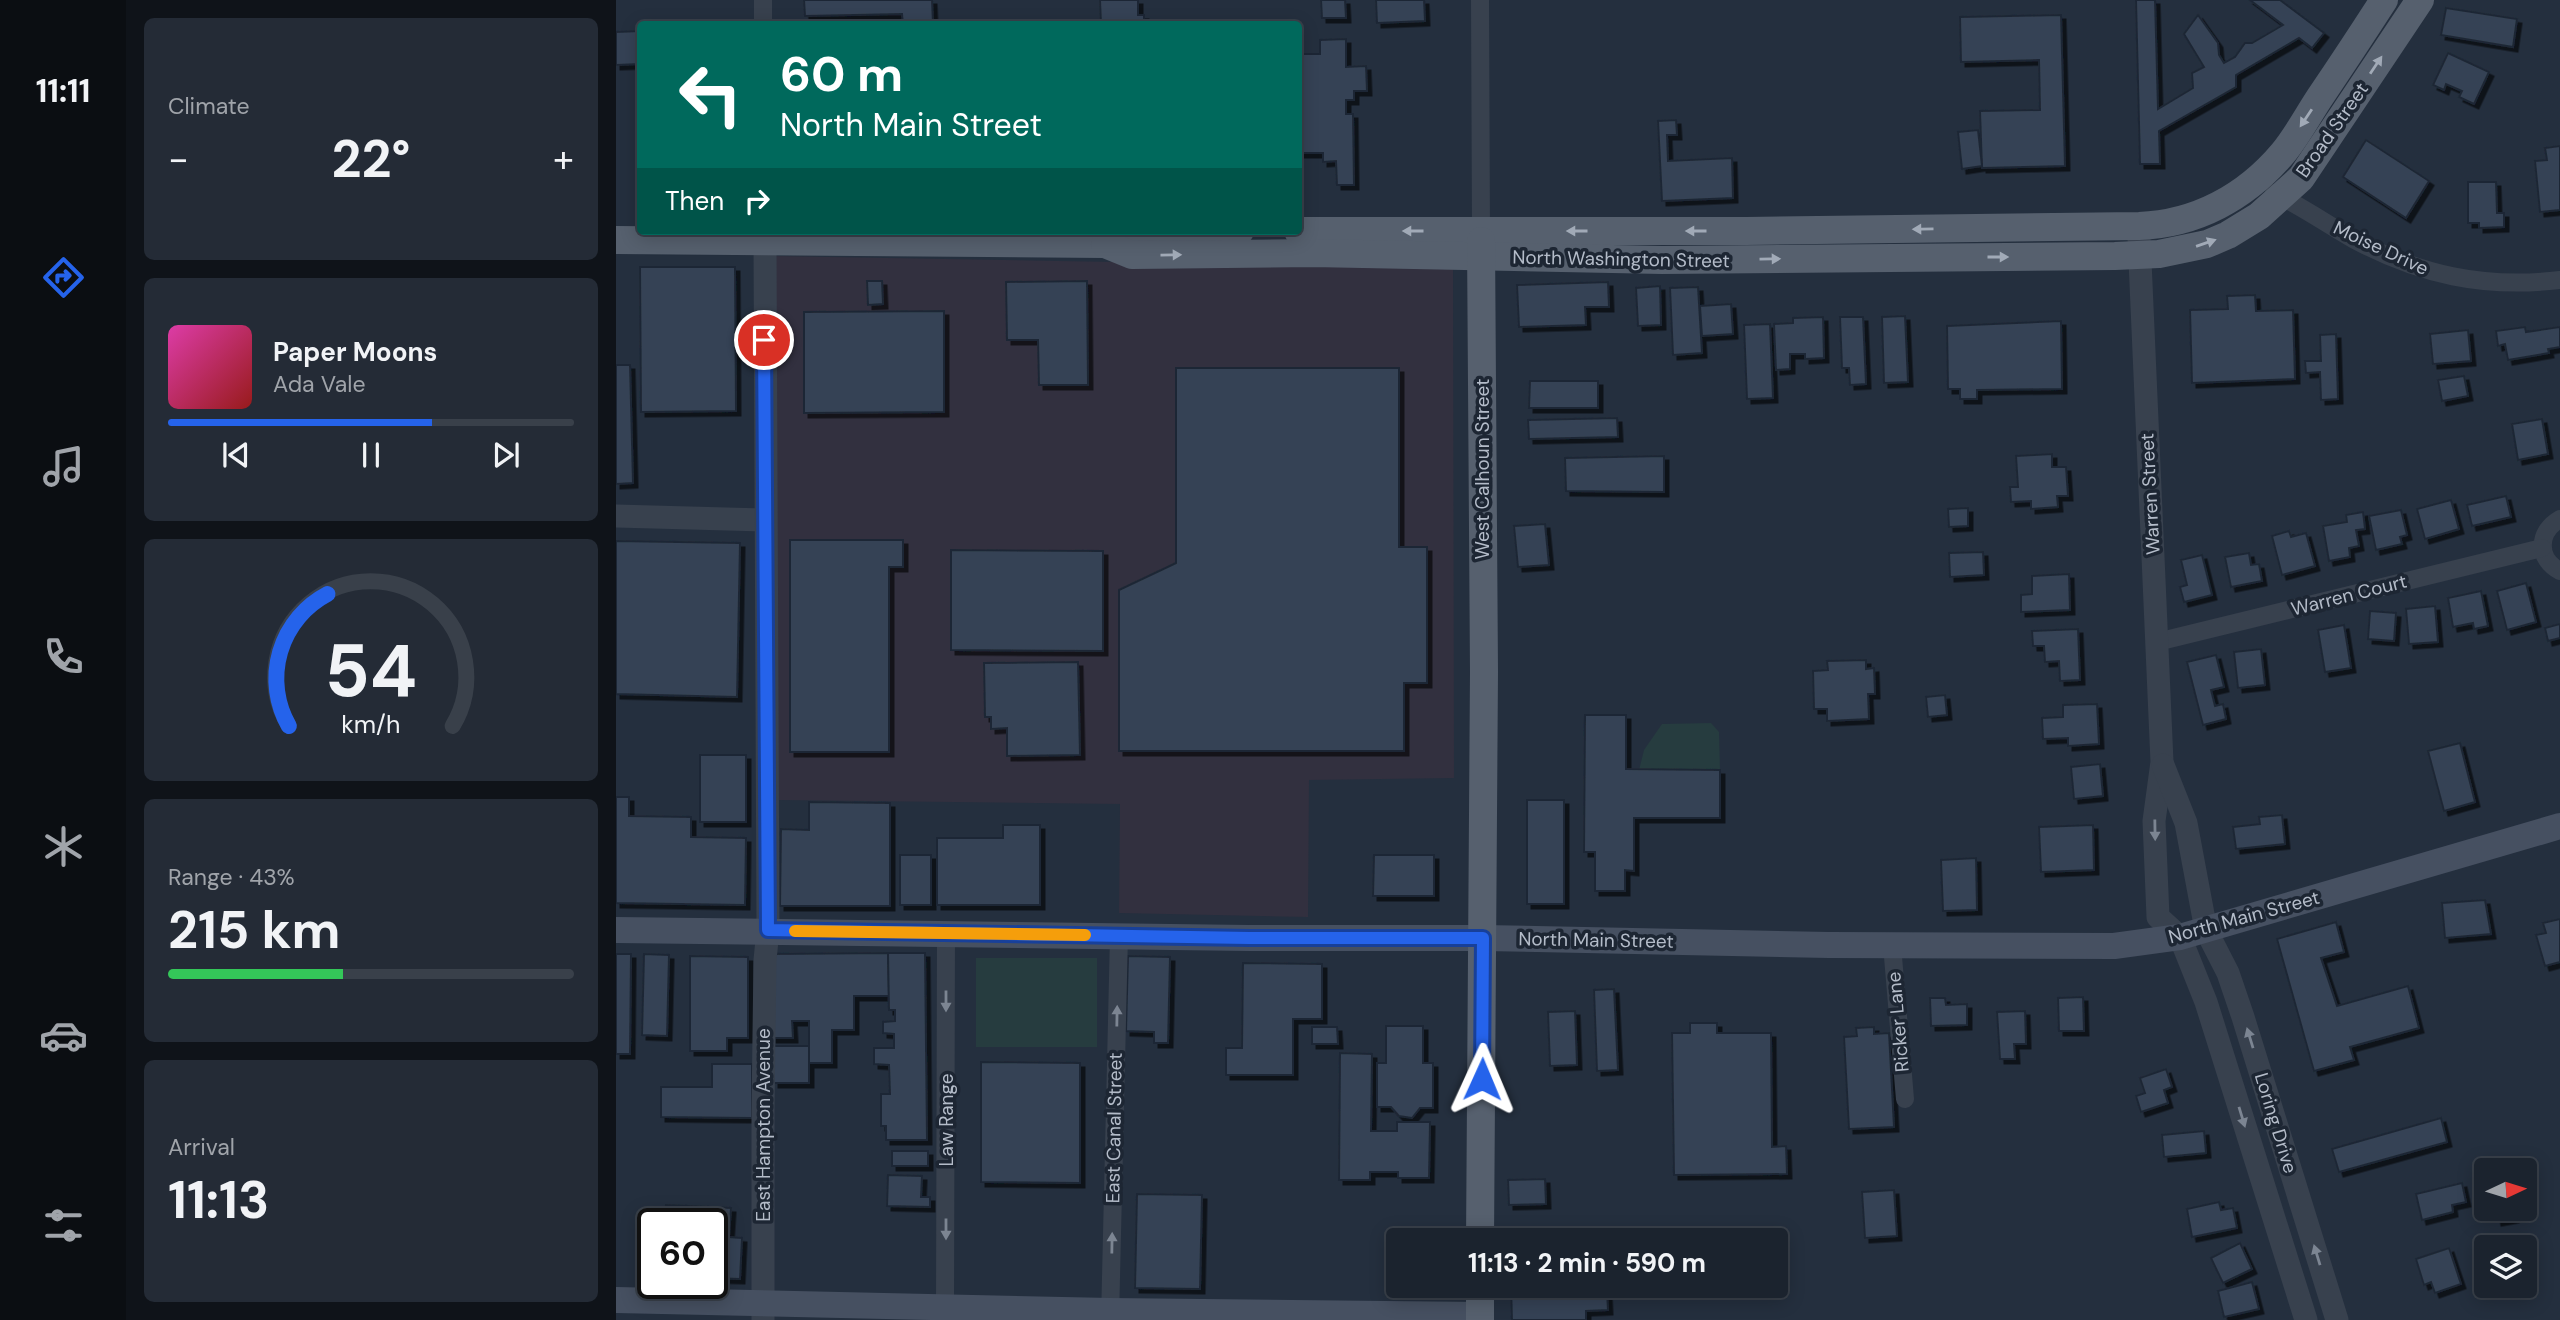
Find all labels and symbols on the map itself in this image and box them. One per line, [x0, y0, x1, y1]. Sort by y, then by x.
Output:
one-way arrow [2370, 56, 2383, 75]
street label: Broad Street [2290, 78, 2374, 182]
one-way arrow [2299, 109, 2313, 127]
street label: Moise Drive [2329, 215, 2433, 281]
one-way arrow [1912, 223, 1934, 234]
one-way arrow [1402, 225, 1424, 237]
one-way arrow [1566, 225, 1588, 237]
one-way arrow [1685, 225, 1707, 237]
one-way arrow [2196, 238, 2217, 248]
street label: North Washington Street [1512, 245, 1730, 273]
one-way arrow [1160, 249, 1182, 260]
one-way arrow [1987, 252, 2009, 263]
one-way arrow [1760, 254, 1782, 265]
pin [734, 310, 794, 370]
street label: West Calhoun Street [1470, 379, 1495, 559]
street label: Warren Street [2134, 432, 2166, 556]
street label: Warren Court [2288, 569, 2410, 621]
one-way arrow [2149, 819, 2161, 841]
street label: North Main Street [2166, 885, 2322, 949]
street label: North Main Street [1518, 926, 1674, 954]
street label: Ricker Lane [1881, 971, 1915, 1073]
one-way arrow [940, 990, 952, 1012]
one-way arrow [1111, 1004, 1122, 1026]
one-way arrow [2244, 1027, 2254, 1048]
street label: East Hampton Avenue [751, 1028, 776, 1222]
position arrow [1445, 1042, 1519, 1116]
street label: East Canal Street [1100, 1052, 1128, 1204]
street label: Loring Drive [2249, 1070, 2303, 1176]
street label: Law Range [934, 1074, 959, 1167]
one-way arrow [2237, 1107, 2248, 1128]
north arrow [2474, 1158, 2538, 1222]
speed limit sign: 60 [637, 1208, 728, 1299]
one-way arrow [940, 1218, 952, 1240]
one-way arrow [1106, 1232, 1117, 1254]
one-way arrow [2311, 1244, 2322, 1265]

